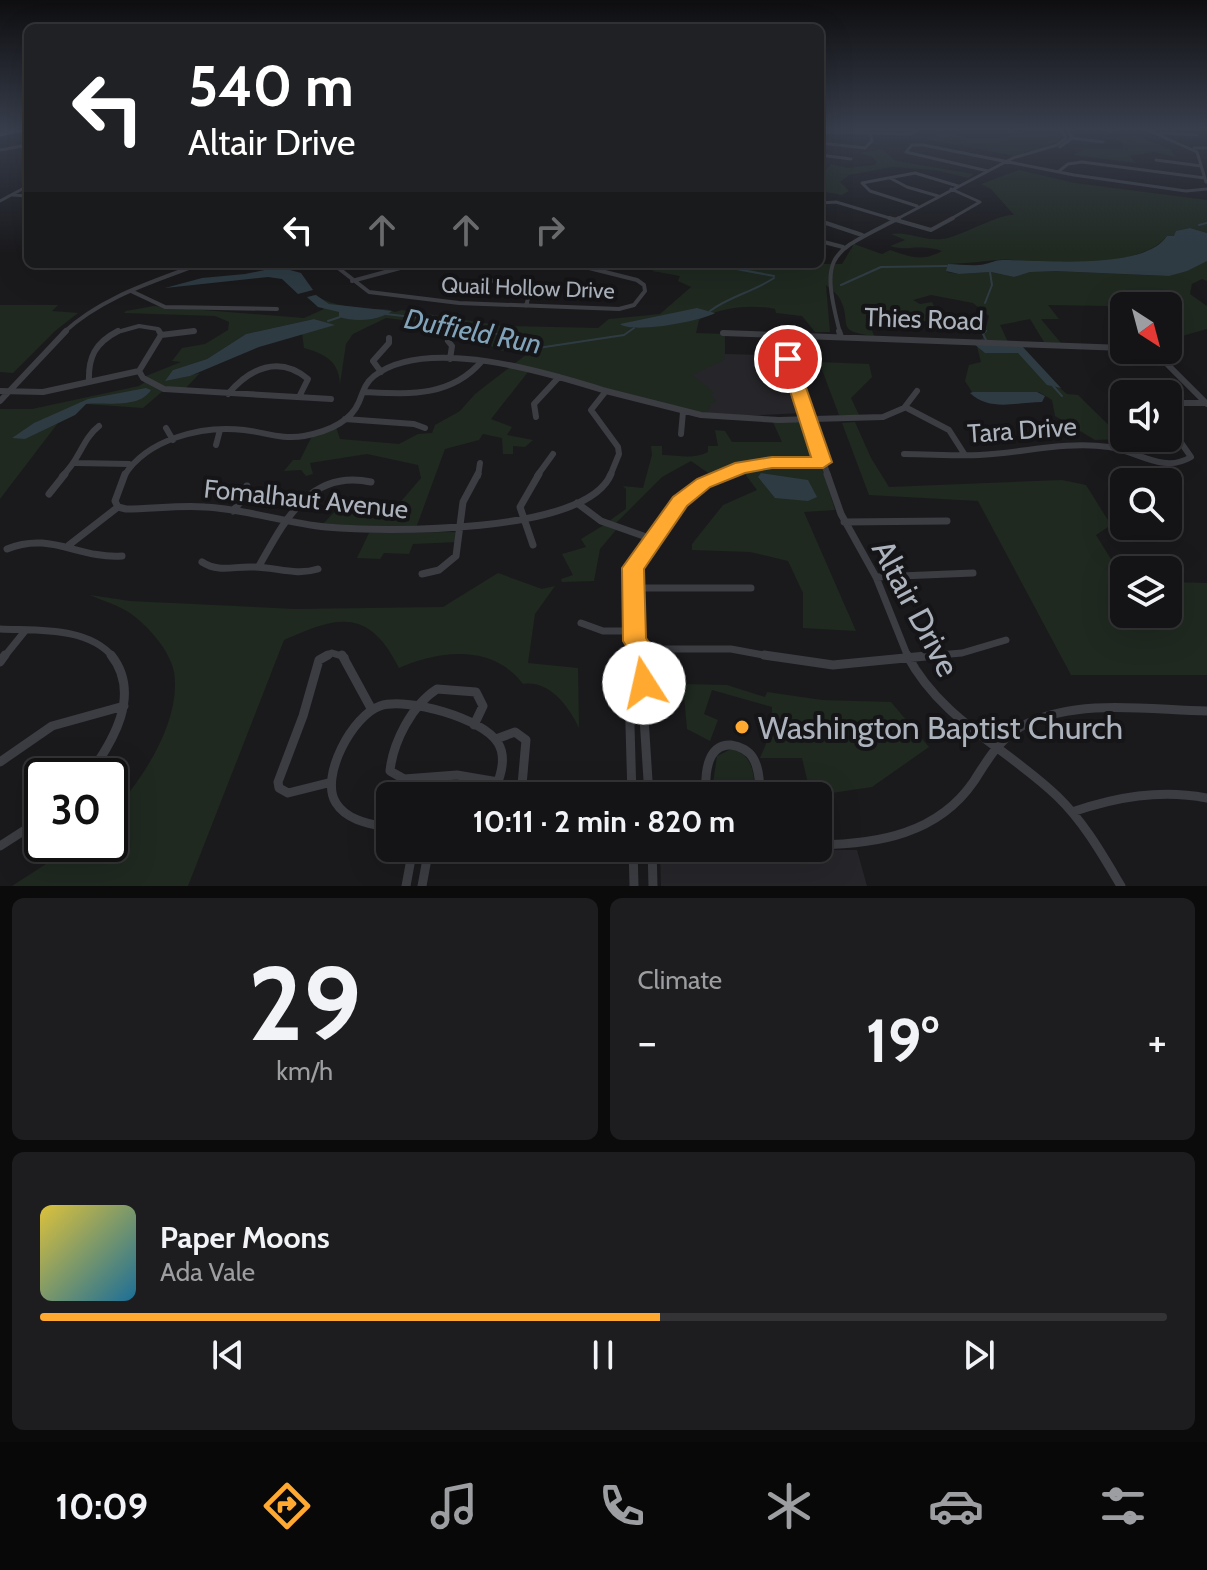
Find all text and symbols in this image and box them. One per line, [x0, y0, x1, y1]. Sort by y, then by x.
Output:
text: 540 m [188, 52, 354, 120]
icon: left [56, 56, 160, 160]
text: Altair Drive [188, 120, 356, 164]
icon: left [276, 208, 320, 252]
icon: ahead [360, 208, 404, 252]
icon: ahead [444, 208, 488, 252]
icon: right [528, 208, 572, 252]
street label: Quail Hollow Drive [441, 271, 615, 305]
north arrow [1110, 292, 1182, 364]
map controls [1110, 292, 1182, 628]
water label: Duffield Run [402, 301, 544, 361]
street label: Thies Road [864, 301, 984, 337]
pin [754, 325, 822, 393]
icon: arrive [766, 337, 810, 381]
button: sound [1110, 380, 1182, 452]
street label: Tara Drive [966, 410, 1078, 450]
button: search [1110, 468, 1182, 540]
street label: Fomalhaut Avenue [202, 472, 410, 526]
street label: Altair Drive [864, 533, 968, 683]
button: layers [1110, 556, 1182, 628]
position arrow [602, 641, 686, 725]
place label: Washington Baptist Church [758, 708, 1123, 747]
marker: Washington Baptist Church [733, 718, 751, 736]
speed limit sign: 30 [24, 758, 128, 862]
text: 10:11 · 2 min · 820 m [473, 803, 735, 840]
text: 29 [248, 940, 361, 1066]
text: Climate [638, 964, 722, 996]
text: 19° [866, 1004, 939, 1077]
text: − [638, 1015, 657, 1068]
text: + [1148, 1015, 1167, 1068]
text: km/h [276, 1055, 333, 1087]
text: Paper Moons [160, 1219, 330, 1256]
text: Ada Vale [160, 1256, 255, 1288]
icon: previous [206, 1333, 250, 1377]
icon: pause [581, 1333, 625, 1377]
icon: next [957, 1333, 1001, 1377]
icon: directions [259, 1478, 315, 1534]
icon: music [426, 1478, 482, 1534]
icon: phone [594, 1478, 650, 1534]
icon: climate [761, 1478, 817, 1534]
icon: car [928, 1478, 984, 1534]
icon: filters [1095, 1478, 1151, 1534]
text: 10:09 [56, 1484, 148, 1528]

